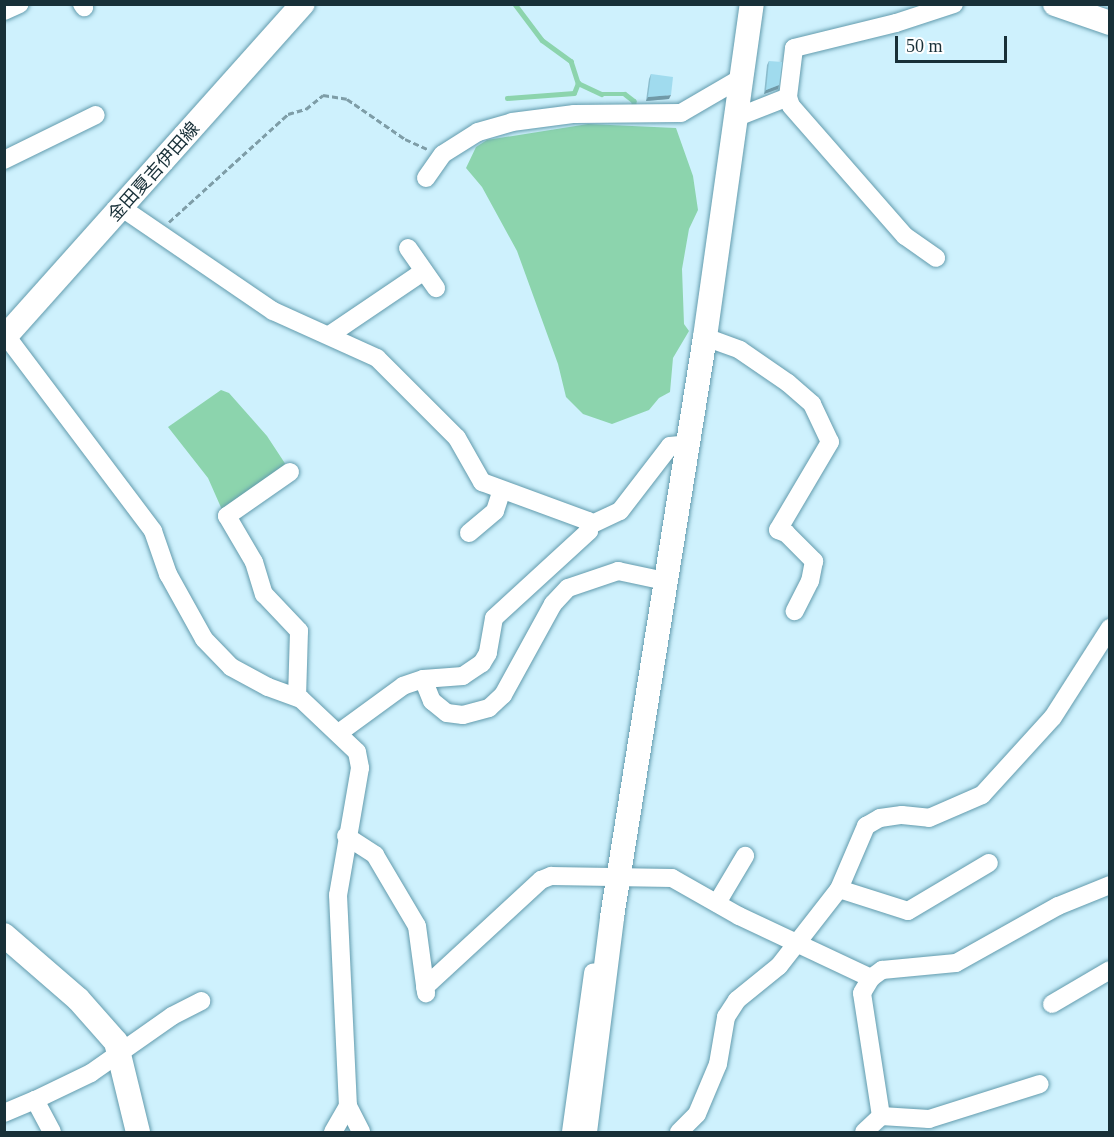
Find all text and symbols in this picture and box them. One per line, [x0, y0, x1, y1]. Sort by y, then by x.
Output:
scale bar [898, 24, 1010, 62]
text: 50 m [906, 36, 943, 56]
street label: 金田夏吉伊田線 [104, 118, 204, 226]

